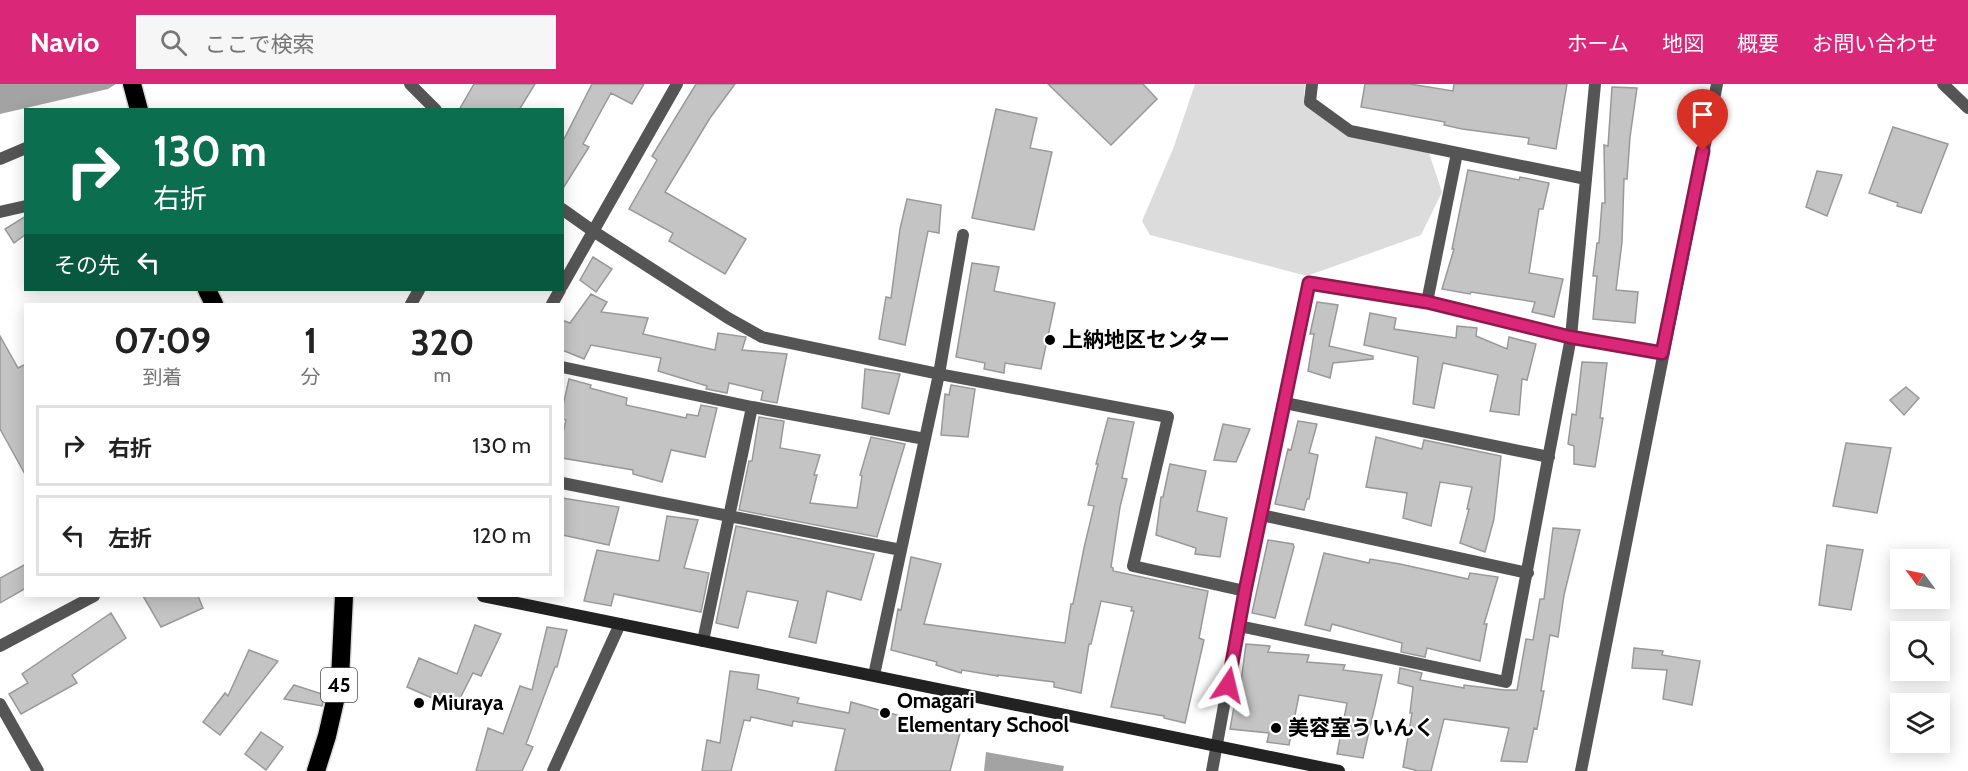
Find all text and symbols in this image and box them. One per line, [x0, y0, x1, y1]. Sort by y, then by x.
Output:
search box [136, 15, 556, 69]
text: Navio [30, 25, 100, 59]
icon: search [157, 26, 190, 59]
text: ここで検索 [205, 31, 315, 58]
text: ホーム [1567, 31, 1629, 56]
text: 地図 [1662, 31, 1704, 56]
text: 概要 [1737, 31, 1779, 56]
text: お問い合わせ [1812, 31, 1938, 56]
pin [1677, 89, 1728, 151]
icon: arrive [1686, 98, 1719, 131]
text: 130 m [153, 125, 267, 177]
icon: right [54, 132, 132, 210]
text: 右折 [153, 182, 207, 215]
icon: left [132, 246, 165, 279]
text: その先 [54, 252, 120, 279]
text: 07:09 [114, 318, 211, 362]
text: 1 [304, 318, 317, 362]
text: 320 [410, 320, 474, 364]
place label: 上納地区センター [1062, 327, 1230, 352]
marker: 上納地区センター [1043, 333, 1057, 347]
text: m [434, 363, 451, 387]
text: 到着 [142, 365, 182, 389]
text: 分 [301, 365, 321, 389]
icon: right [57, 429, 90, 462]
text: 130 m [472, 432, 531, 459]
text: 右折 [108, 435, 152, 462]
icon: left [57, 519, 90, 552]
text: 120 m [473, 522, 531, 549]
text: 左折 [108, 525, 152, 552]
north arrow [1890, 549, 1950, 609]
map controls [1890, 549, 1950, 753]
button: search [1890, 621, 1950, 681]
position arrow [1196, 653, 1260, 717]
road number: 45 [321, 668, 357, 702]
place label: Omagari Elementary School [897, 688, 1070, 737]
place label: Miuraya [431, 690, 504, 715]
button: layers [1890, 693, 1950, 753]
marker: Miuraya [412, 696, 426, 710]
marker: Omagari Elementary School [878, 706, 892, 720]
place label: 美容室ういんく [1288, 715, 1435, 740]
marker: 美容室ういんく [1269, 721, 1283, 735]

